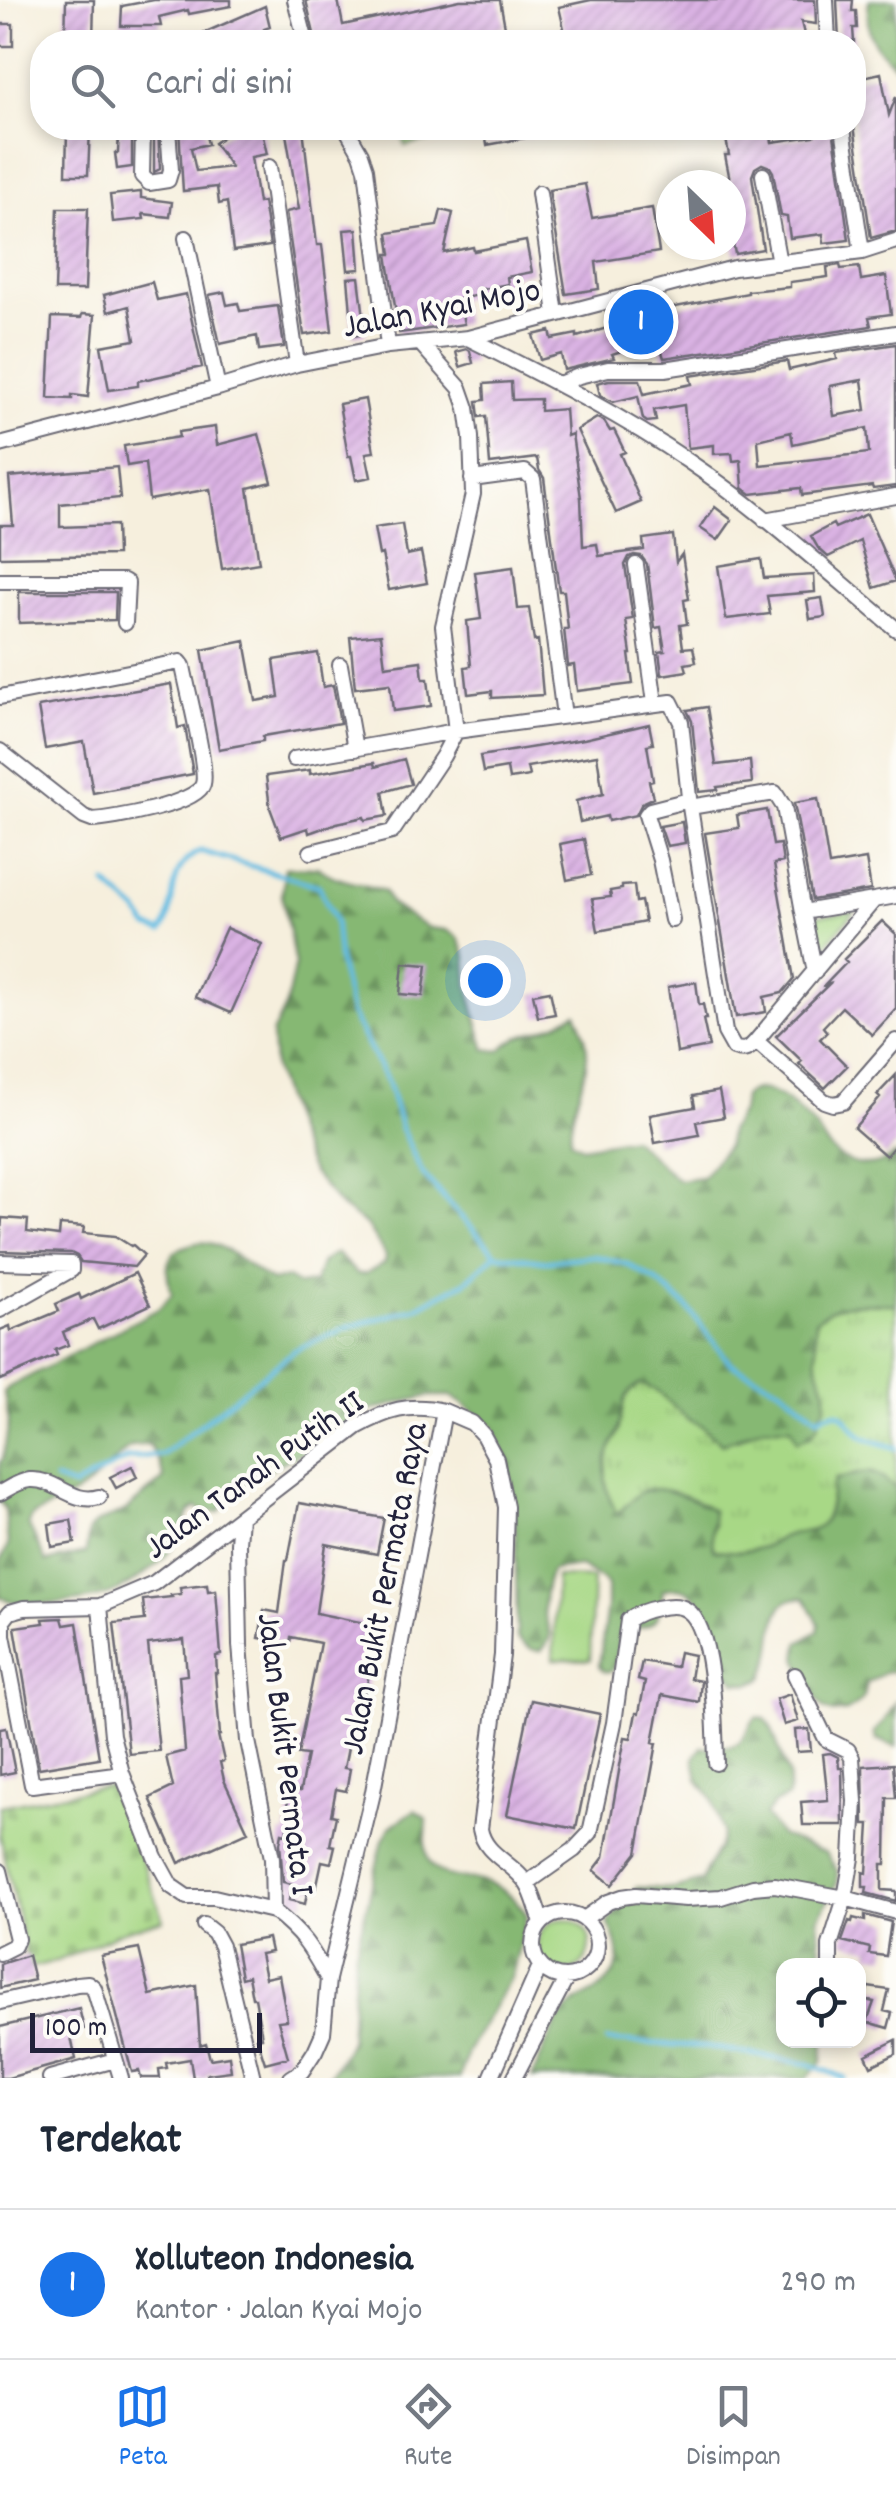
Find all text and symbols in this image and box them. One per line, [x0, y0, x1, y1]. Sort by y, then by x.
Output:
search box [30, 30, 866, 140]
icon: search [65, 58, 120, 113]
text: Cari di sini [145, 58, 292, 113]
north arrow [656, 170, 746, 260]
street label: Jalan Kyai Mojo [339, 267, 545, 355]
pin: 1 [608, 284, 674, 360]
your location [460, 955, 511, 1006]
street label: Jalan Tanah Putih II [136, 1380, 376, 1574]
street label: Jalan Bukit Permata Raya [330, 1418, 444, 1759]
street label: Jalan Bukit Permata I [241, 1610, 325, 1899]
map controls [776, 1958, 866, 2048]
button: locate [776, 1958, 866, 2048]
scale bar [30, 2008, 262, 2052]
text: 100 m [45, 2010, 107, 2050]
text: Terdekat [40, 2113, 181, 2173]
text: Xolluteon Indonesia [135, 2234, 413, 2289]
text: 1 [69, 2261, 76, 2307]
text: 290 m [781, 2261, 856, 2307]
text: Kantor · Jalan Kyai Mojo [135, 2289, 422, 2335]
tab: Peta [115, 2379, 170, 2479]
tab: Rute [401, 2379, 456, 2479]
tab: Disimpan [686, 2379, 781, 2479]

